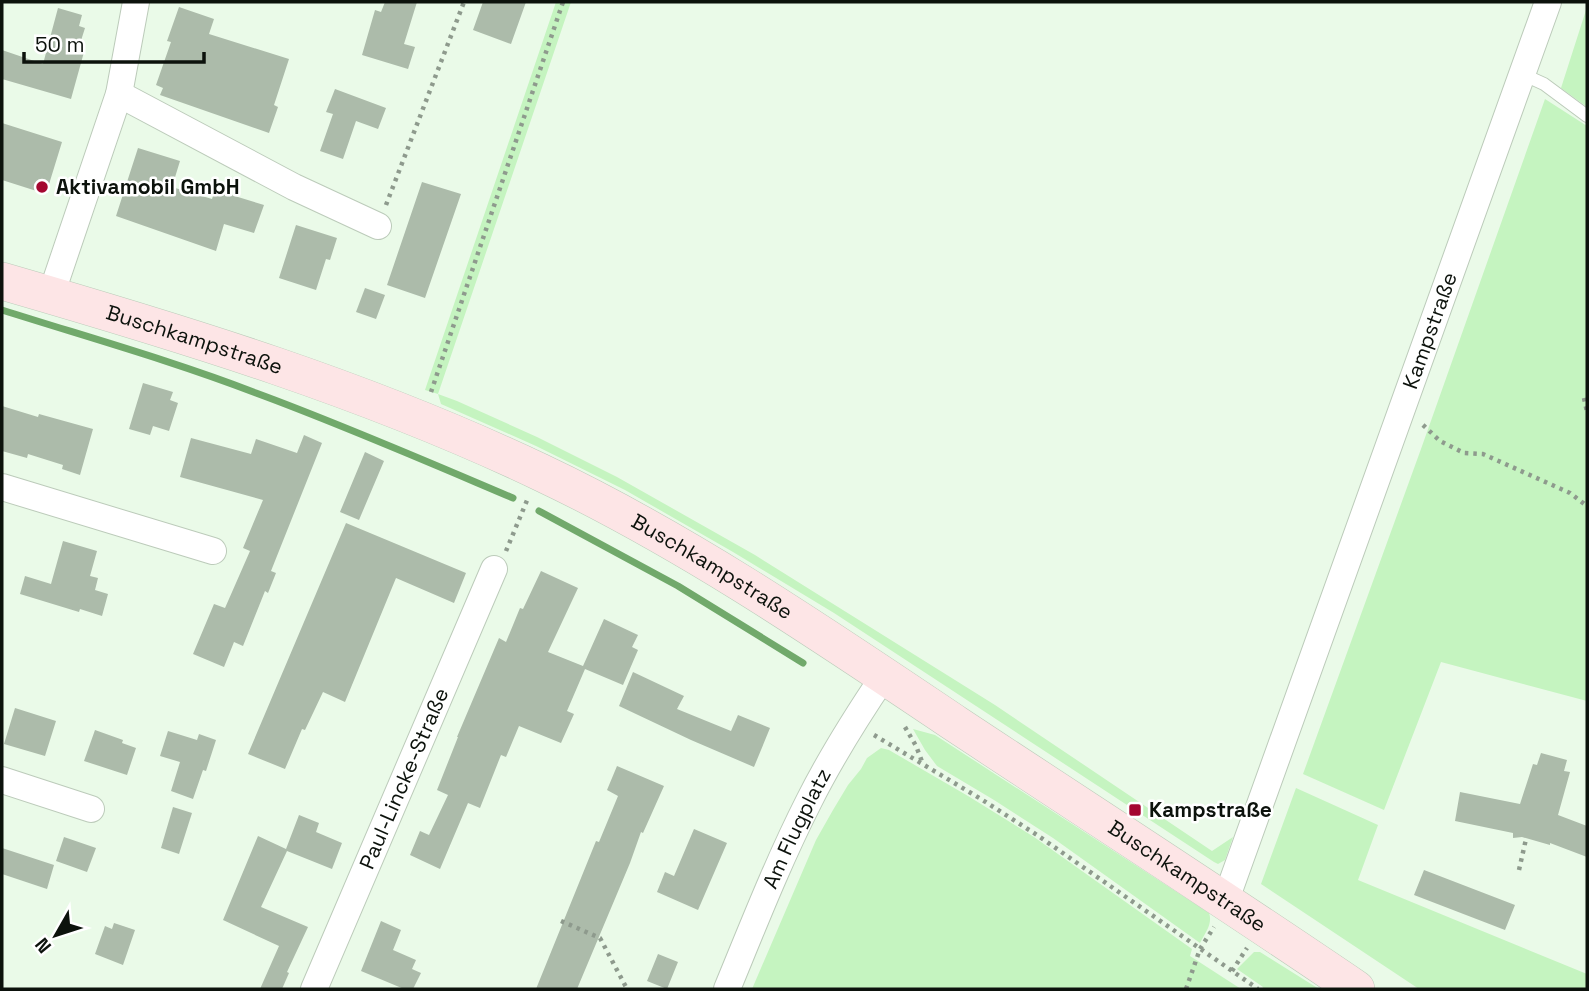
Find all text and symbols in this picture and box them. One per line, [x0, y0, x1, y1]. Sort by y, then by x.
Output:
scale bar [24, 21, 205, 65]
text: 50 m [35, 31, 85, 58]
place label: Aktivamobil GmbH [56, 173, 239, 200]
marker: Aktivamobil GmbH [34, 179, 50, 195]
street label: Kampstraße [1396, 268, 1463, 393]
street label: Buschkampstraße [103, 298, 286, 380]
street label: Buschkampstraße [627, 507, 798, 625]
street label: Paul-Lincke-Straße [353, 684, 454, 873]
street label: Am Flugplatz [756, 763, 837, 893]
place label: Kampstraße [1149, 796, 1272, 823]
marker: Kampstraße [1127, 802, 1143, 818]
street label: Buschkampstraße [1103, 814, 1271, 938]
north arrow [21, 900, 91, 970]
text: N [29, 933, 57, 958]

